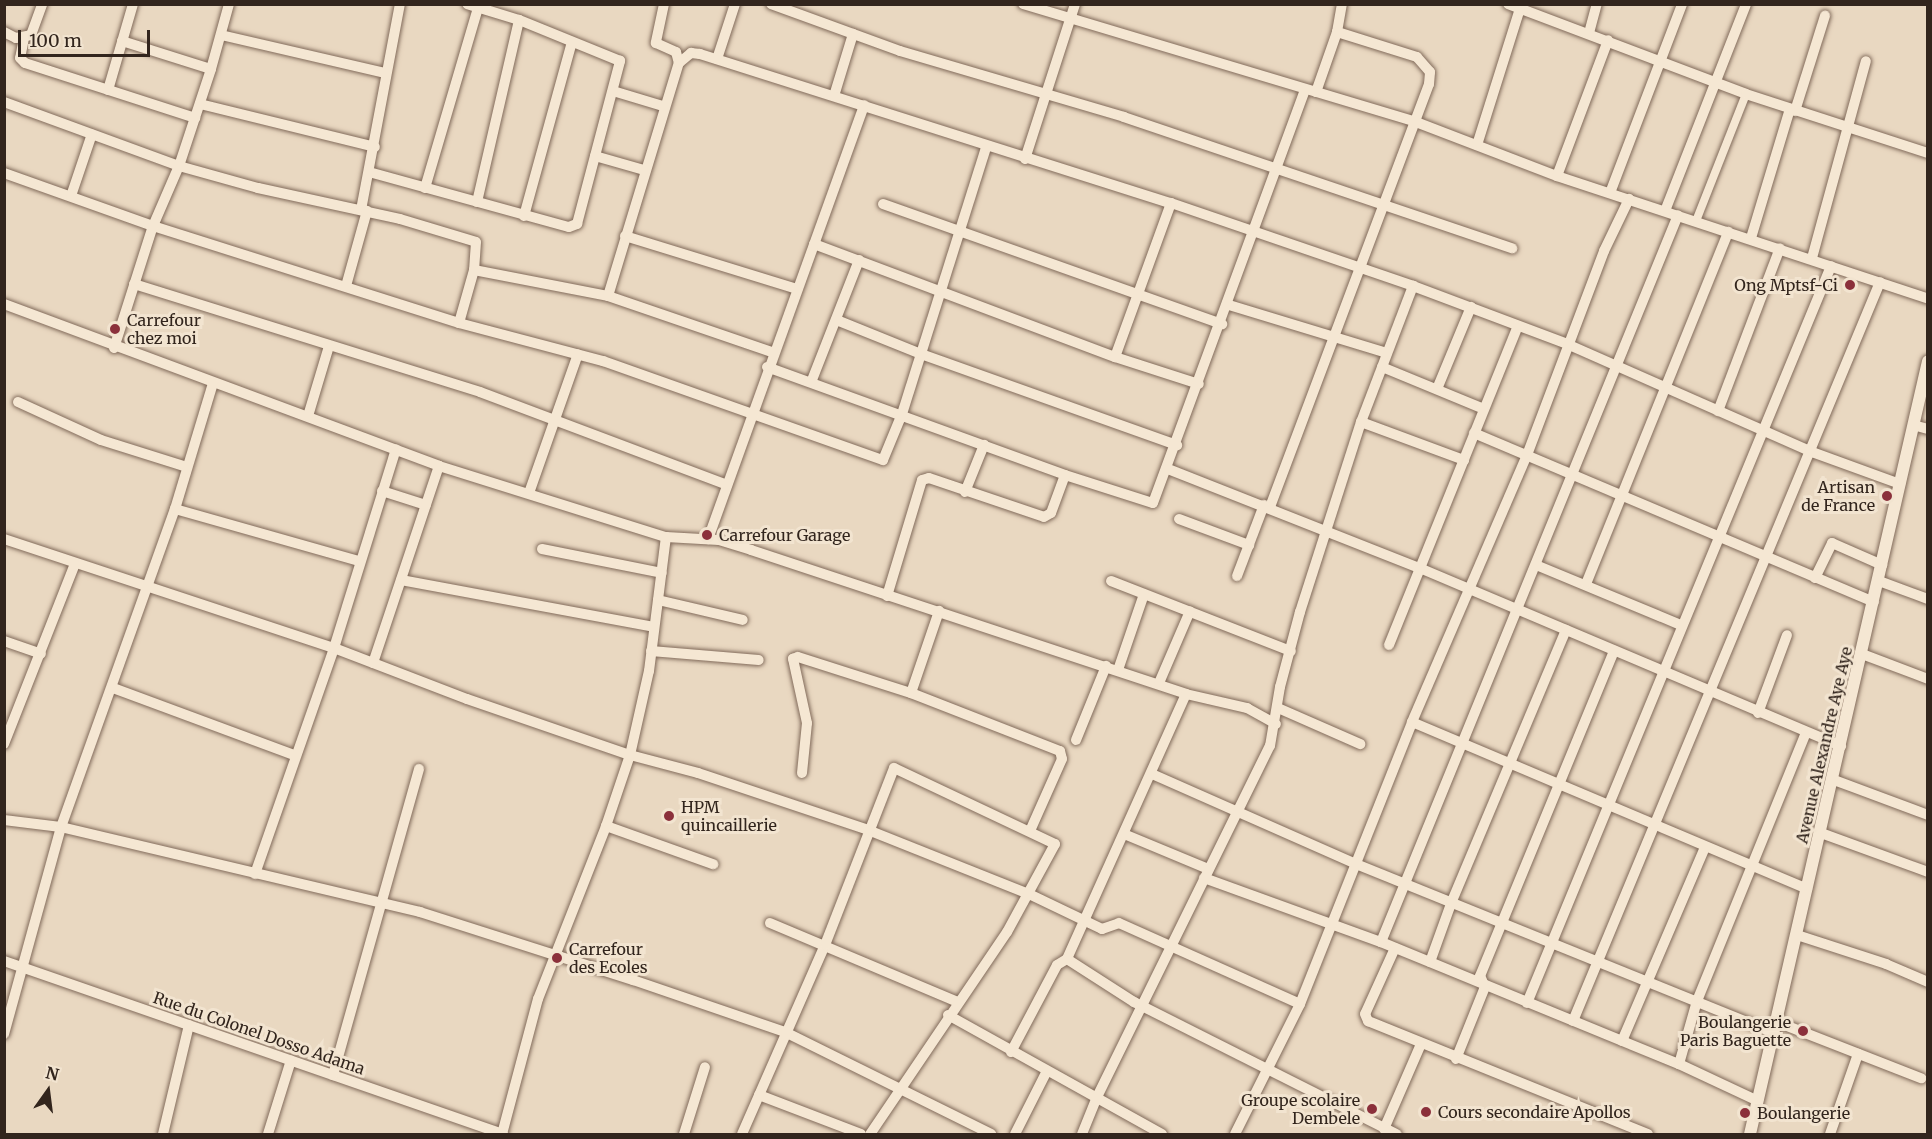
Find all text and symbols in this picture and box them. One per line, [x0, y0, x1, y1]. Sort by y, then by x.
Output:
scale bar [21, 18, 153, 56]
text: 100 m [29, 29, 82, 52]
place label: Ong Mptsf-Ci [1734, 275, 1838, 295]
marker: Ong Mptsf-Ci [1843, 278, 1857, 292]
place label: Carrefour chez moi [127, 310, 201, 348]
marker: Carrefour chez moi [108, 322, 122, 336]
place label: Artisan de France [1801, 477, 1875, 515]
marker: Artisan de France [1880, 489, 1894, 503]
place label: Carrefour Garage [719, 525, 850, 545]
marker: Carrefour Garage [700, 528, 714, 542]
street label: Avenue Alexandre Aye Aye [1792, 645, 1856, 845]
place label: HPM quincaillerie [681, 797, 777, 835]
marker: HPM quincaillerie [662, 809, 676, 823]
place label: Carrefour des Ecoles [569, 939, 648, 977]
marker: Carrefour des Ecoles [550, 951, 564, 965]
street label: Rue du Colonel Dosso Adama [151, 988, 367, 1078]
place label: Boulangerie Paris Baguette [1680, 1012, 1791, 1050]
marker: Boulangerie Paris Baguette [1796, 1024, 1810, 1038]
north arrow [18, 1061, 78, 1121]
text: N [44, 1062, 61, 1085]
place label: Groupe scolaire Dembele [1241, 1090, 1360, 1128]
marker: Groupe scolaire Dembele [1365, 1102, 1379, 1116]
place label: Cours secondaire Apollos [1438, 1102, 1631, 1122]
place label: Boulangerie [1757, 1103, 1850, 1123]
marker: Cours secondaire Apollos [1419, 1105, 1433, 1119]
marker: Boulangerie [1738, 1106, 1752, 1120]

